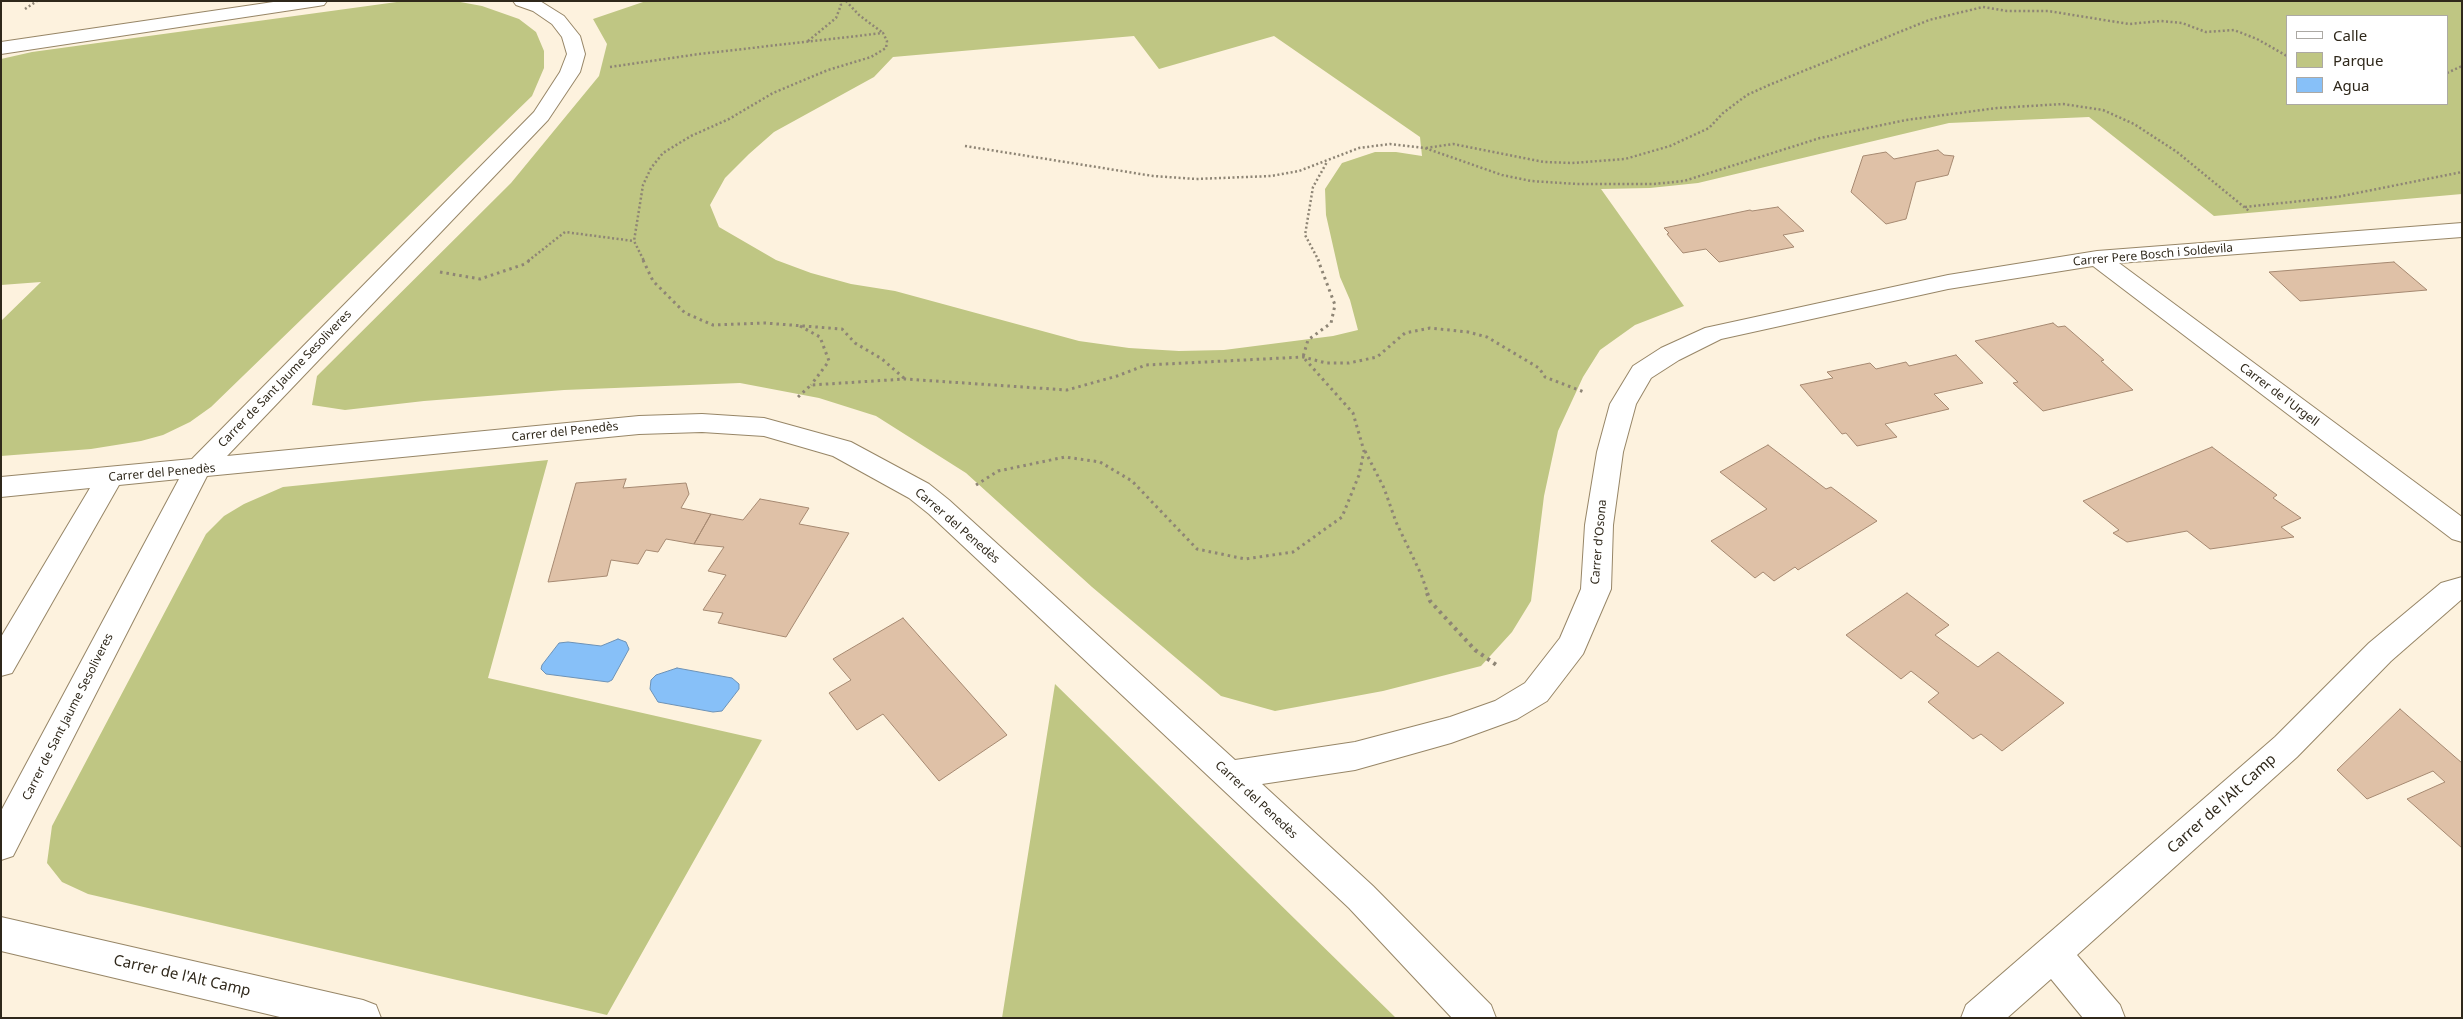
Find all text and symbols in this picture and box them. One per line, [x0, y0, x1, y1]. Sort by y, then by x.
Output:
legend [2286, 15, 2448, 105]
text: Calle [2333, 25, 2367, 45]
text: Parque [2333, 50, 2383, 70]
text: Agua [2333, 75, 2370, 95]
street label: Carrer Pere Bosch i Soldevila [2072, 241, 2234, 269]
street label: Carrer de Sant Jaume Sesoliveres [215, 307, 355, 451]
street label: Carrer de l'Urgell [2236, 360, 2322, 430]
street label: Carrer del Penedès [511, 419, 619, 445]
street label: Carrer del Penedès [108, 461, 216, 485]
street label: Carrer del Penedès [912, 485, 1002, 567]
street label: Carrer d'Osona [1588, 499, 1610, 585]
street label: Carrer de Sant Jaume Sesoliveres [19, 631, 117, 803]
street label: Carrer de l'Alt Camp [2164, 750, 2280, 858]
street label: Carrer del Penedès [1212, 758, 1300, 842]
street label: Carrer de l'Alt Camp [112, 951, 252, 1001]

